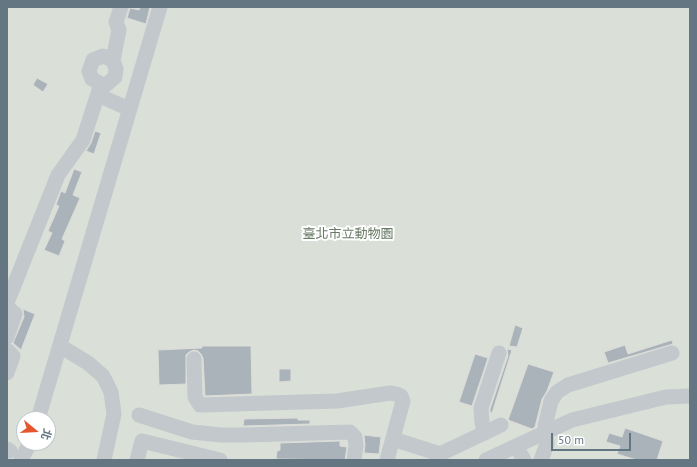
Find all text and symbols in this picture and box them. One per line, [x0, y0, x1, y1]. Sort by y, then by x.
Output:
park label: 臺北市立動物園 [303, 226, 393, 242]
north arrow [16, 411, 56, 451]
scale bar [553, 425, 633, 451]
text: 北 [38, 427, 55, 442]
text: 50 m [558, 432, 584, 447]

